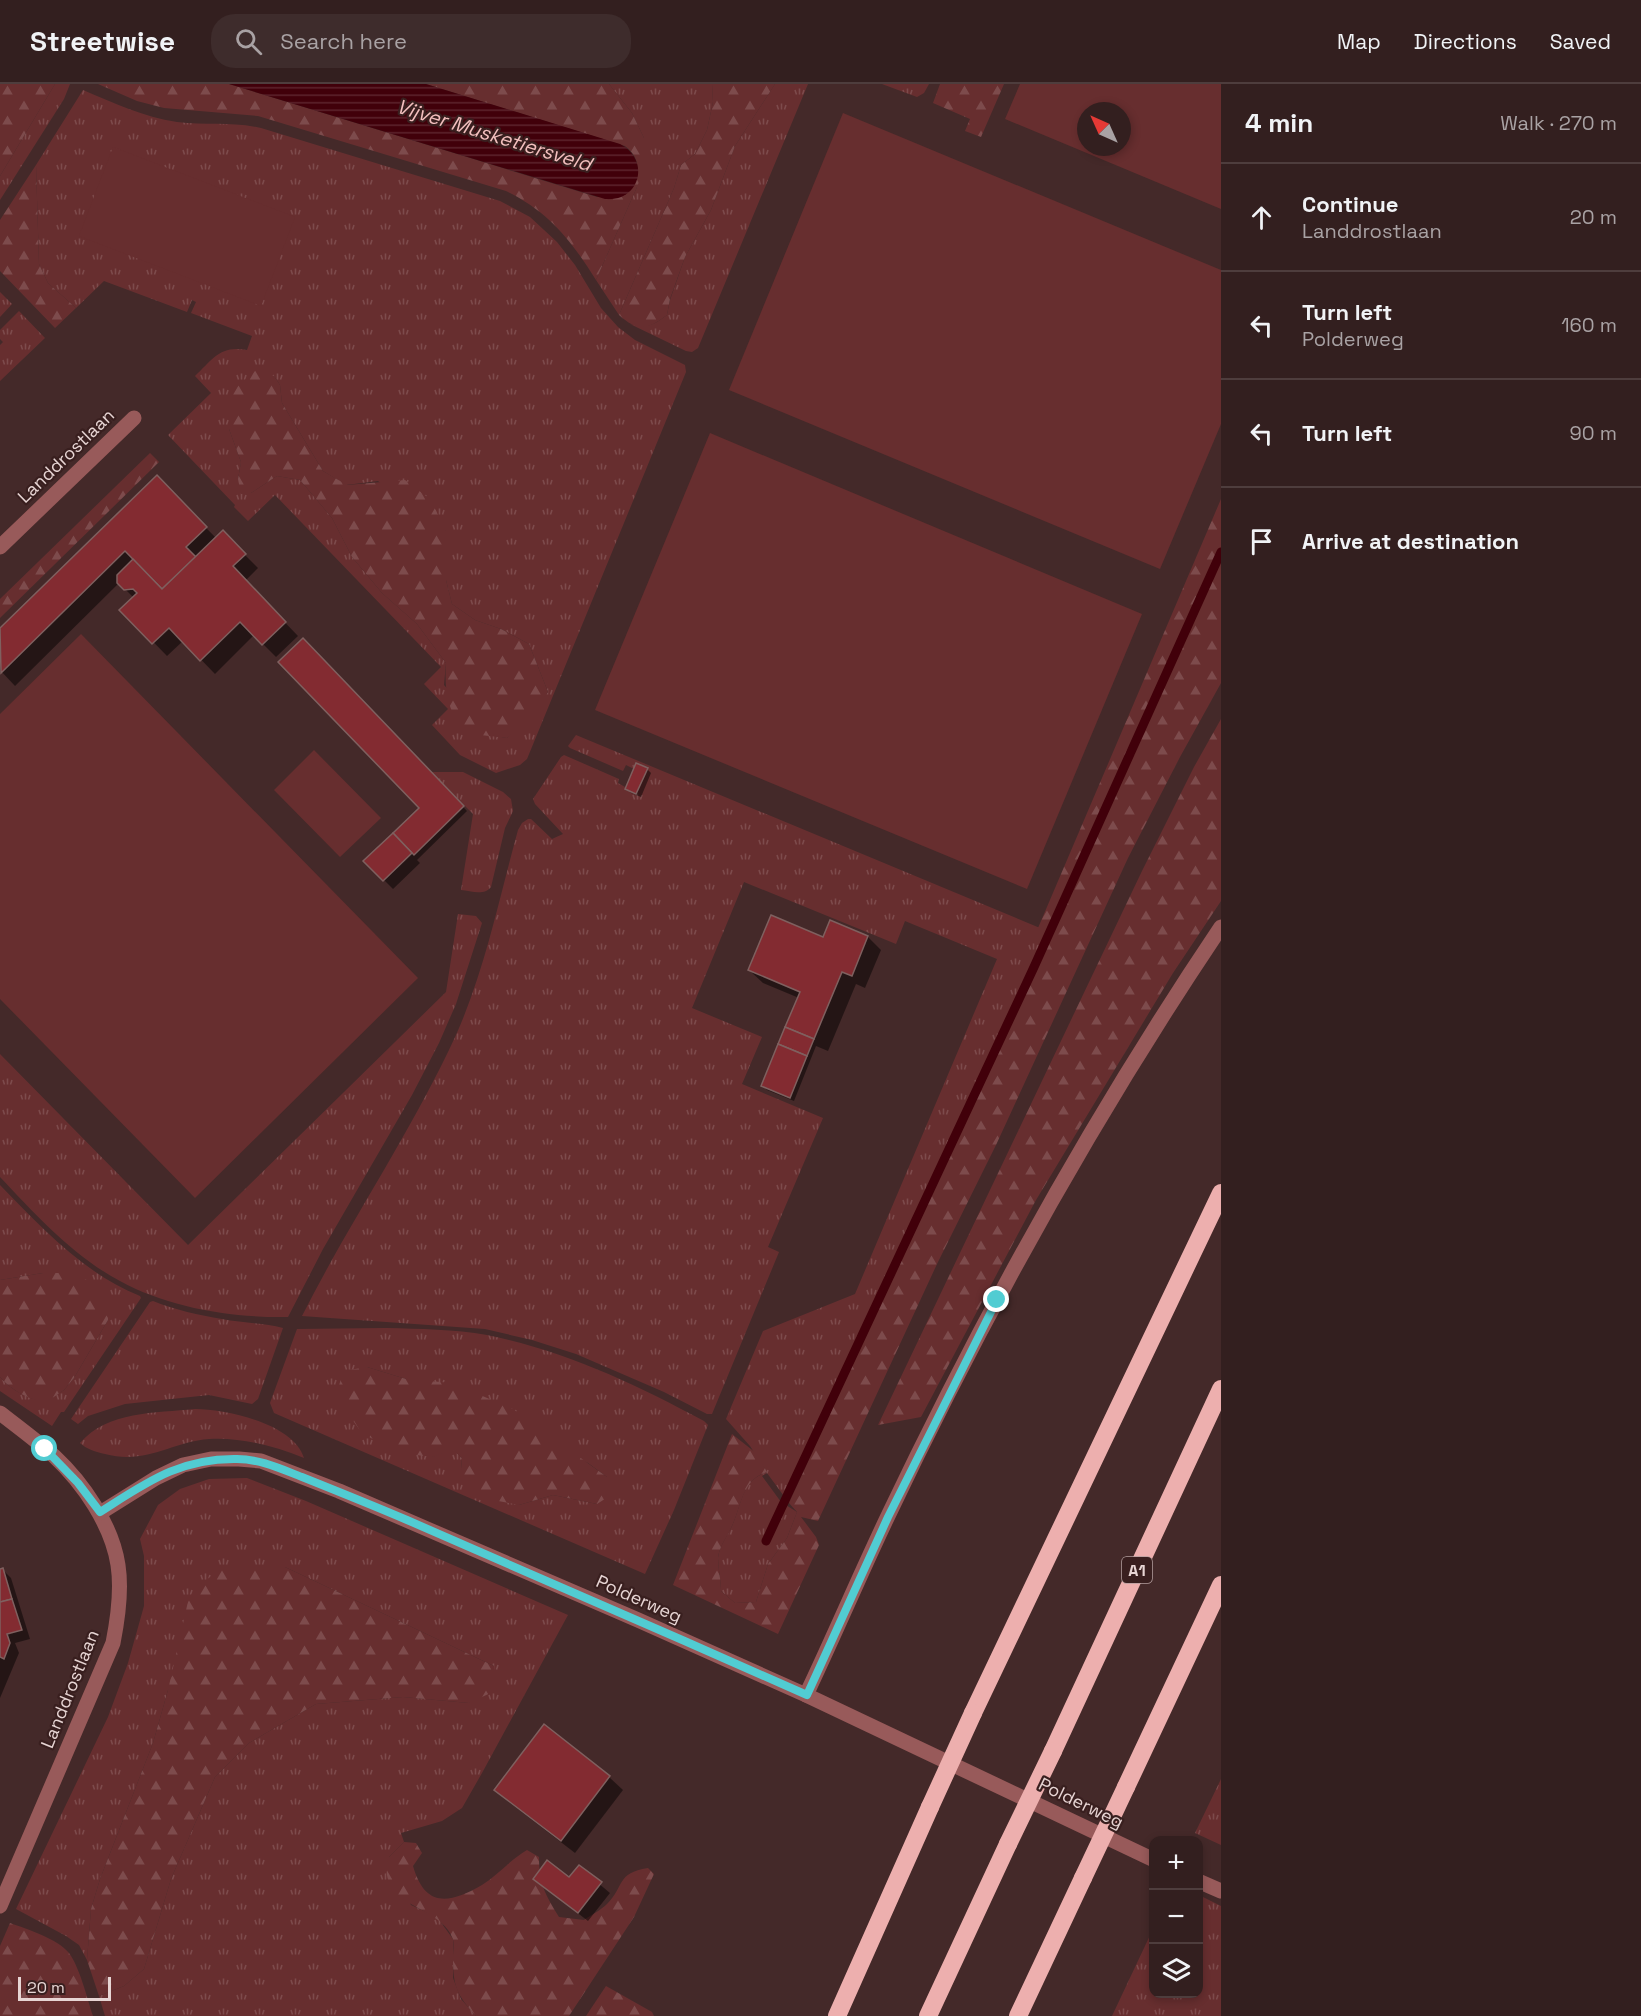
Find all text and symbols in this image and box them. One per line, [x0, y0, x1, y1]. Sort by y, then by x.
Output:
search box [211, 14, 631, 68]
text: Streetwise [30, 23, 175, 59]
icon: search [232, 25, 265, 58]
text: Search here [280, 27, 407, 55]
text: Map [1337, 28, 1381, 55]
text: Directions [1414, 28, 1517, 55]
text: Saved [1550, 28, 1611, 55]
water label: Vijver Musketiersveld [393, 93, 597, 178]
north arrow [1077, 102, 1131, 156]
text: 4 min [1245, 106, 1313, 140]
text: Walk · 270 m [1500, 110, 1617, 136]
text: Continue [1302, 190, 1398, 218]
icon: ahead [1245, 201, 1278, 234]
text: 20 m [1570, 204, 1617, 230]
text: Landdrostlaan [1302, 218, 1442, 244]
text: Turn left [1302, 298, 1392, 326]
icon: left [1245, 309, 1278, 342]
text: 160 m [1561, 312, 1617, 338]
text: Polderweg [1302, 326, 1404, 352]
street label: Landdrostlaan [12, 404, 119, 508]
icon: left [1245, 417, 1278, 450]
text: Turn left [1302, 419, 1392, 447]
text: 90 m [1570, 420, 1617, 446]
icon: arrive [1245, 525, 1278, 558]
text: Arrive at destination [1302, 527, 1519, 555]
route end [983, 1286, 1009, 1312]
route start [31, 1435, 57, 1461]
road number: A1 [1122, 1557, 1152, 1583]
street label: Polderweg [593, 1569, 686, 1628]
street label: Landdrostlaan [35, 1626, 104, 1751]
street label: Polderweg [1035, 1772, 1127, 1833]
map controls [1149, 1836, 1203, 1998]
button: + [1149, 1836, 1203, 1890]
button: − [1149, 1890, 1203, 1944]
button: layers [1149, 1944, 1203, 1998]
scale bar [18, 1974, 111, 2002]
text: 20 m [27, 1977, 65, 1998]

